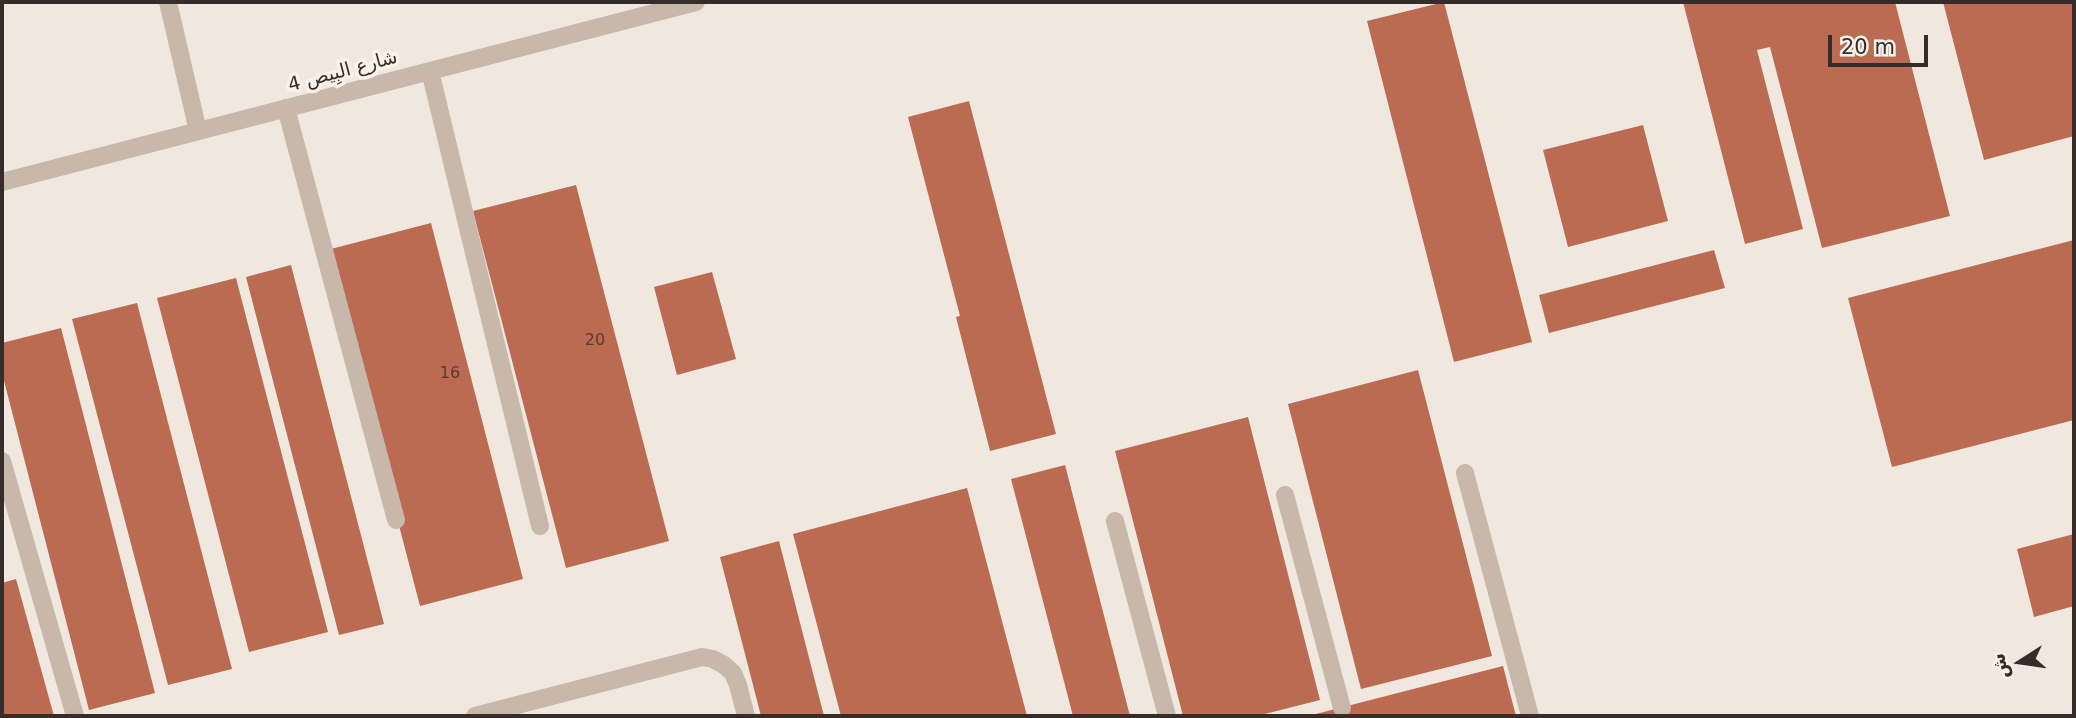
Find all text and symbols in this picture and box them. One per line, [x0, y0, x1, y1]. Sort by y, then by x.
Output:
scale bar [1831, 21, 1931, 65]
text: 20 m [1841, 35, 1895, 59]
street label: شارع البِيص 4 [286, 46, 400, 98]
house number: 20 [585, 331, 605, 351]
house number: 16 [440, 364, 460, 384]
north arrow [1985, 627, 2055, 697]
text: ش [1986, 651, 2013, 681]

